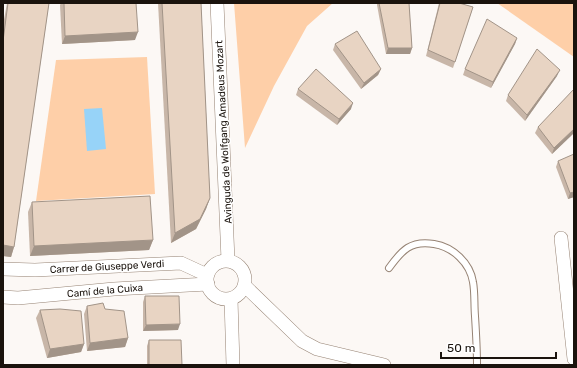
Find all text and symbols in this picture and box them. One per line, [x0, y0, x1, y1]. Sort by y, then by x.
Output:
street label: Avinguda de Wolfgang Amadeus Mozart [213, 40, 235, 224]
street label: Carrer de Giuseppe Verdi [49, 258, 165, 276]
street label: Camí de la Cuixa [67, 282, 144, 300]
scale bar [441, 334, 556, 360]
text: 50 m [447, 341, 475, 355]

